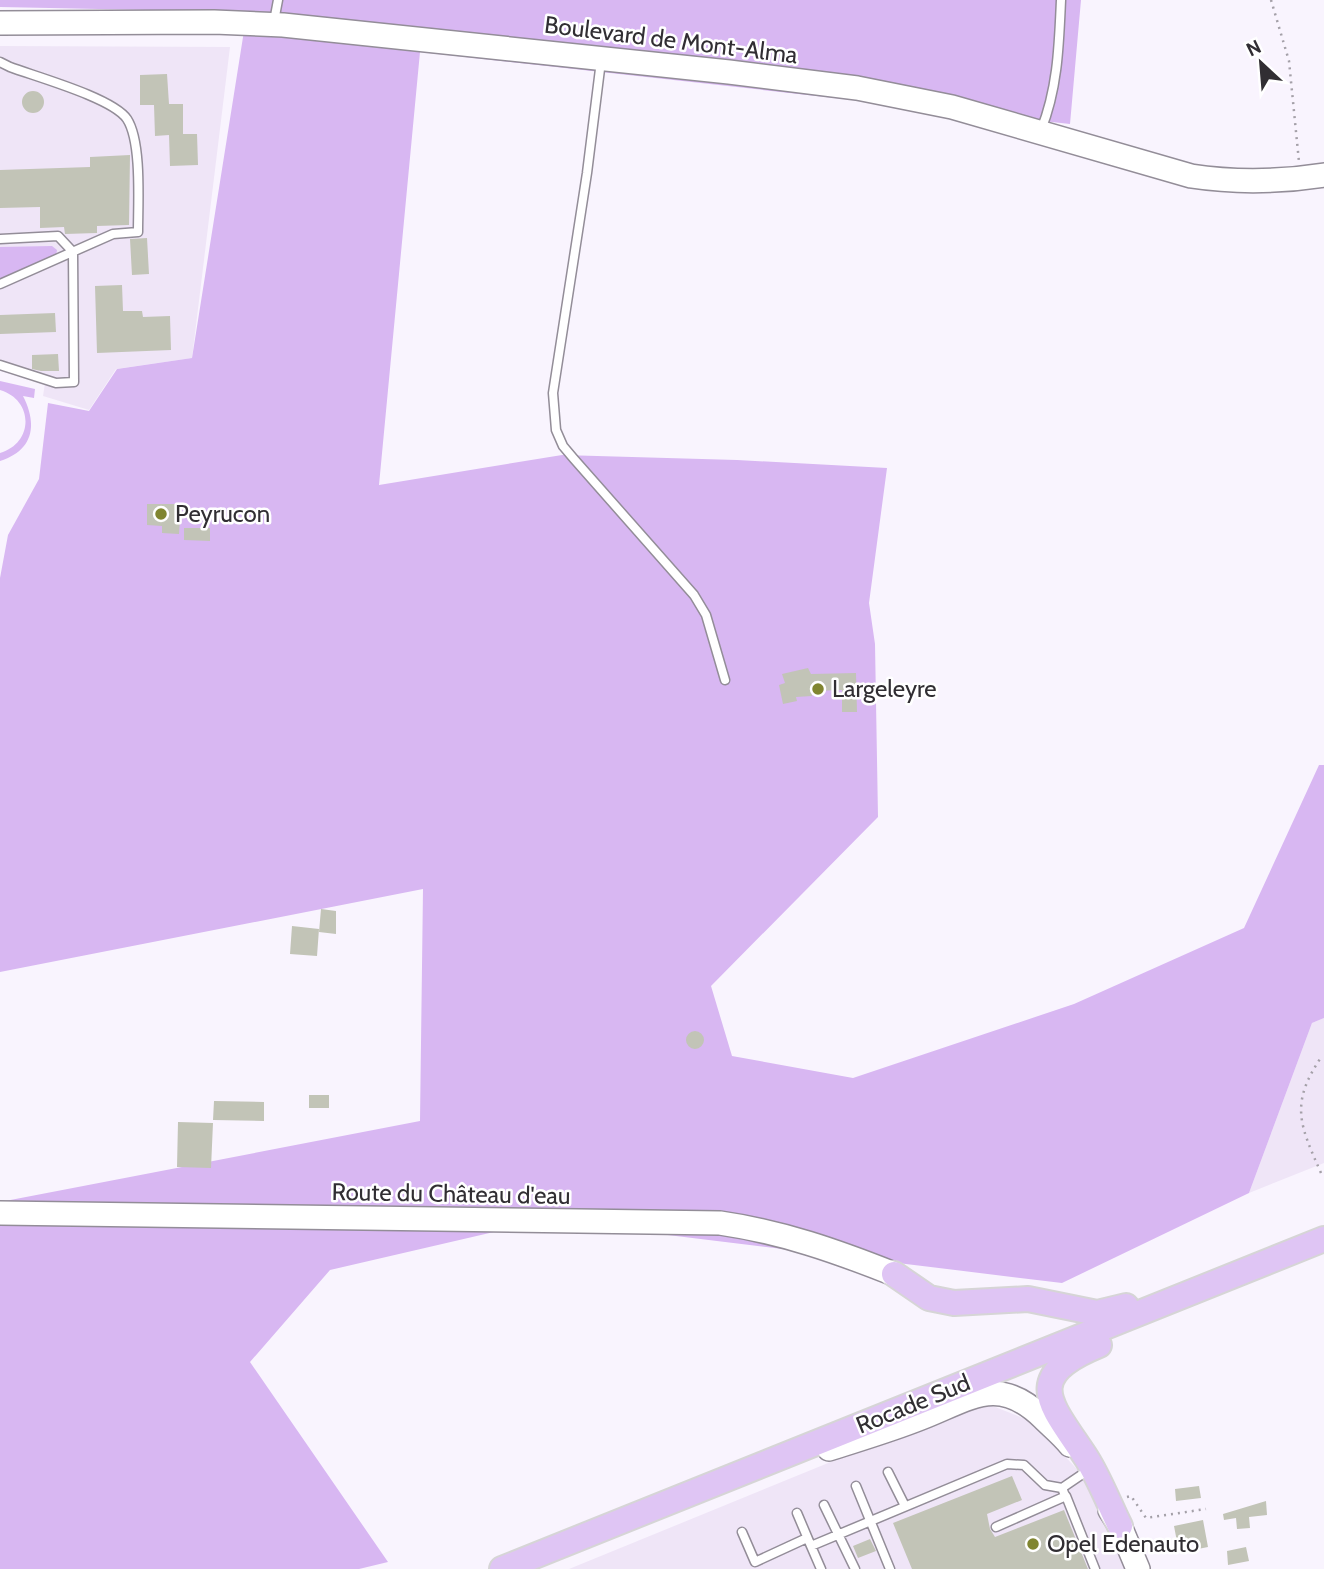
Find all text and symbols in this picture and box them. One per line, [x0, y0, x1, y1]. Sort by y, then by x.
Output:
street label: Boulevard de Mont-Alma [543, 10, 800, 69]
north arrow [1226, 28, 1296, 98]
text: N [1243, 35, 1265, 61]
place label: Peyrucon [175, 499, 270, 528]
marker: Peyrucon [153, 506, 169, 522]
place label: Largeleyre [832, 674, 937, 703]
marker: Largeleyre [810, 681, 826, 697]
street label: Route du Château d'eau [331, 1177, 571, 1210]
street label: Rocade Sud [852, 1368, 974, 1440]
place label: Opel Edenauto [1047, 1529, 1199, 1558]
marker: Opel Edenauto [1025, 1536, 1041, 1552]

